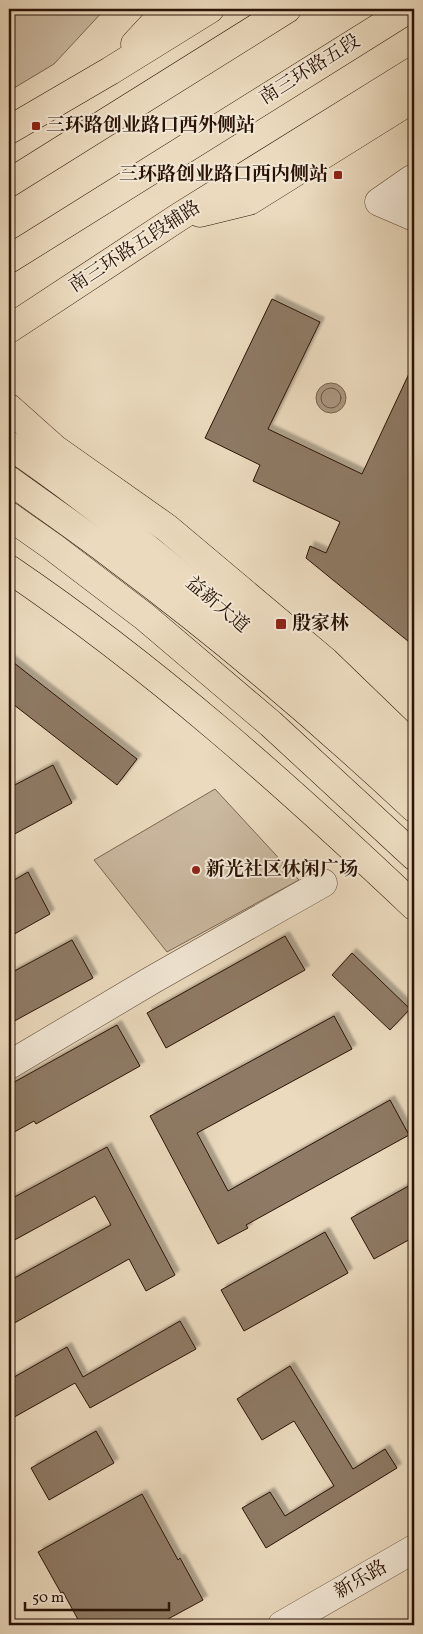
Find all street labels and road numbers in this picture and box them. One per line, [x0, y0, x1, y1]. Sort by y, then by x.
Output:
street label: 南三环路五段 [255, 29, 365, 111]
street label: 南三环路五段辅路 [64, 195, 206, 299]
street label: 益新大道 [180, 571, 254, 639]
street label: 新乐路 [330, 1554, 392, 1606]

